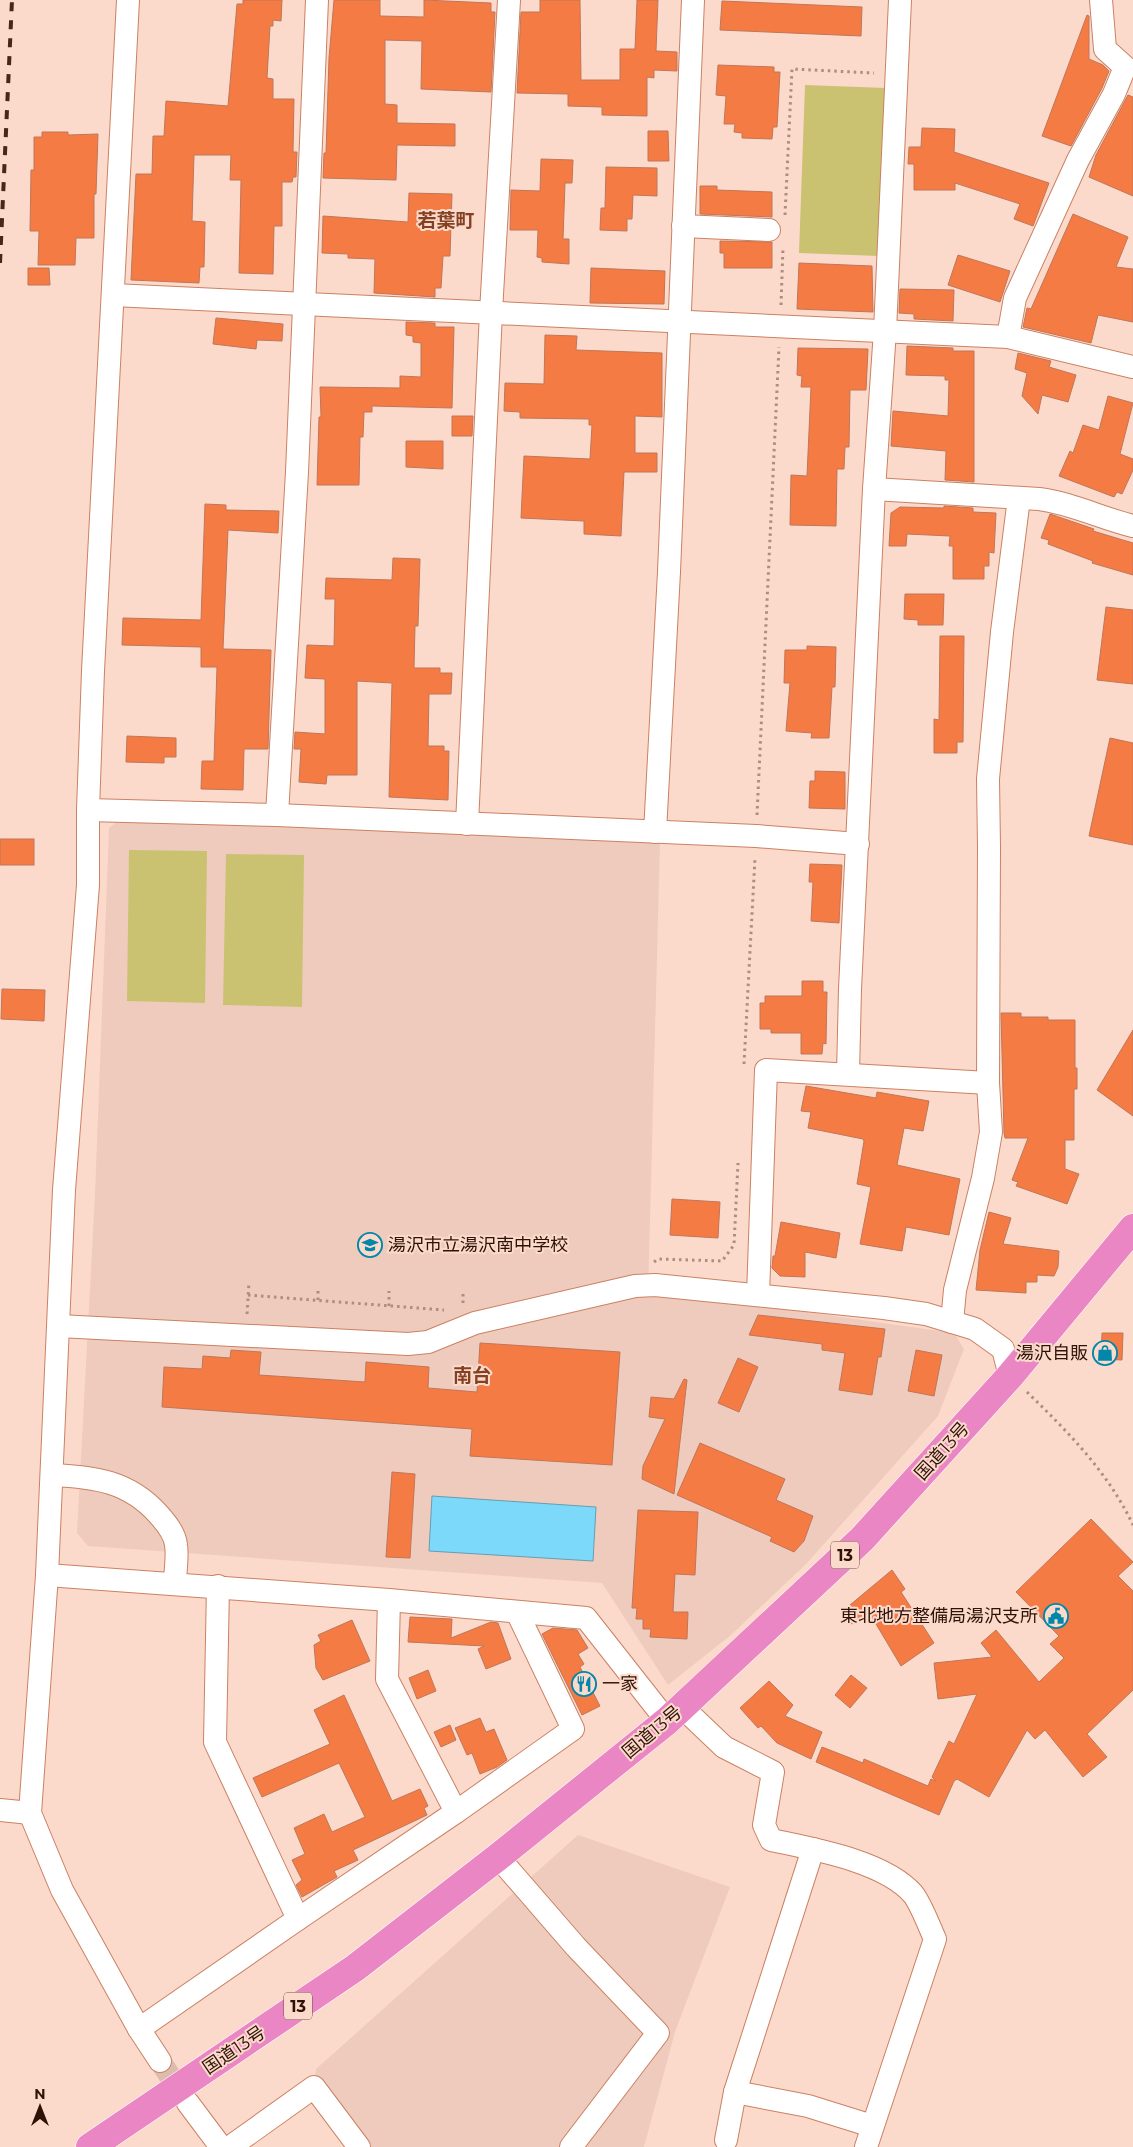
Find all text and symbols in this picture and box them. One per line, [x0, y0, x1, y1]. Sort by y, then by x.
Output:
district label: 若葉町 [417, 209, 475, 232]
school or university icon: 湯沢市立湯沢南中学校 [357, 1232, 383, 1258]
place label: 湯沢市立湯沢南中学校 [388, 1234, 568, 1256]
shop icon: 湯沢自販 [1092, 1340, 1118, 1366]
place label: 湯沢自販 [1016, 1342, 1088, 1364]
district label: 南台 [453, 1364, 491, 1387]
street label: 国道13号 [910, 1417, 974, 1485]
road number: 13 [831, 1542, 859, 1568]
public building icon: 東北地方整備局湯沢支所 [1043, 1603, 1069, 1629]
place label: 東北地方整備局湯沢支所 [840, 1605, 1038, 1627]
restaurant icon: 一家 [571, 1671, 597, 1697]
place label: 一家 [602, 1673, 638, 1695]
street label: 国道13号 [618, 1701, 686, 1763]
road number: 13 [284, 1992, 312, 2020]
street label: 国道13号 [199, 2021, 269, 2079]
north arrow [15, 2082, 65, 2132]
text: N [34, 2085, 46, 2103]

